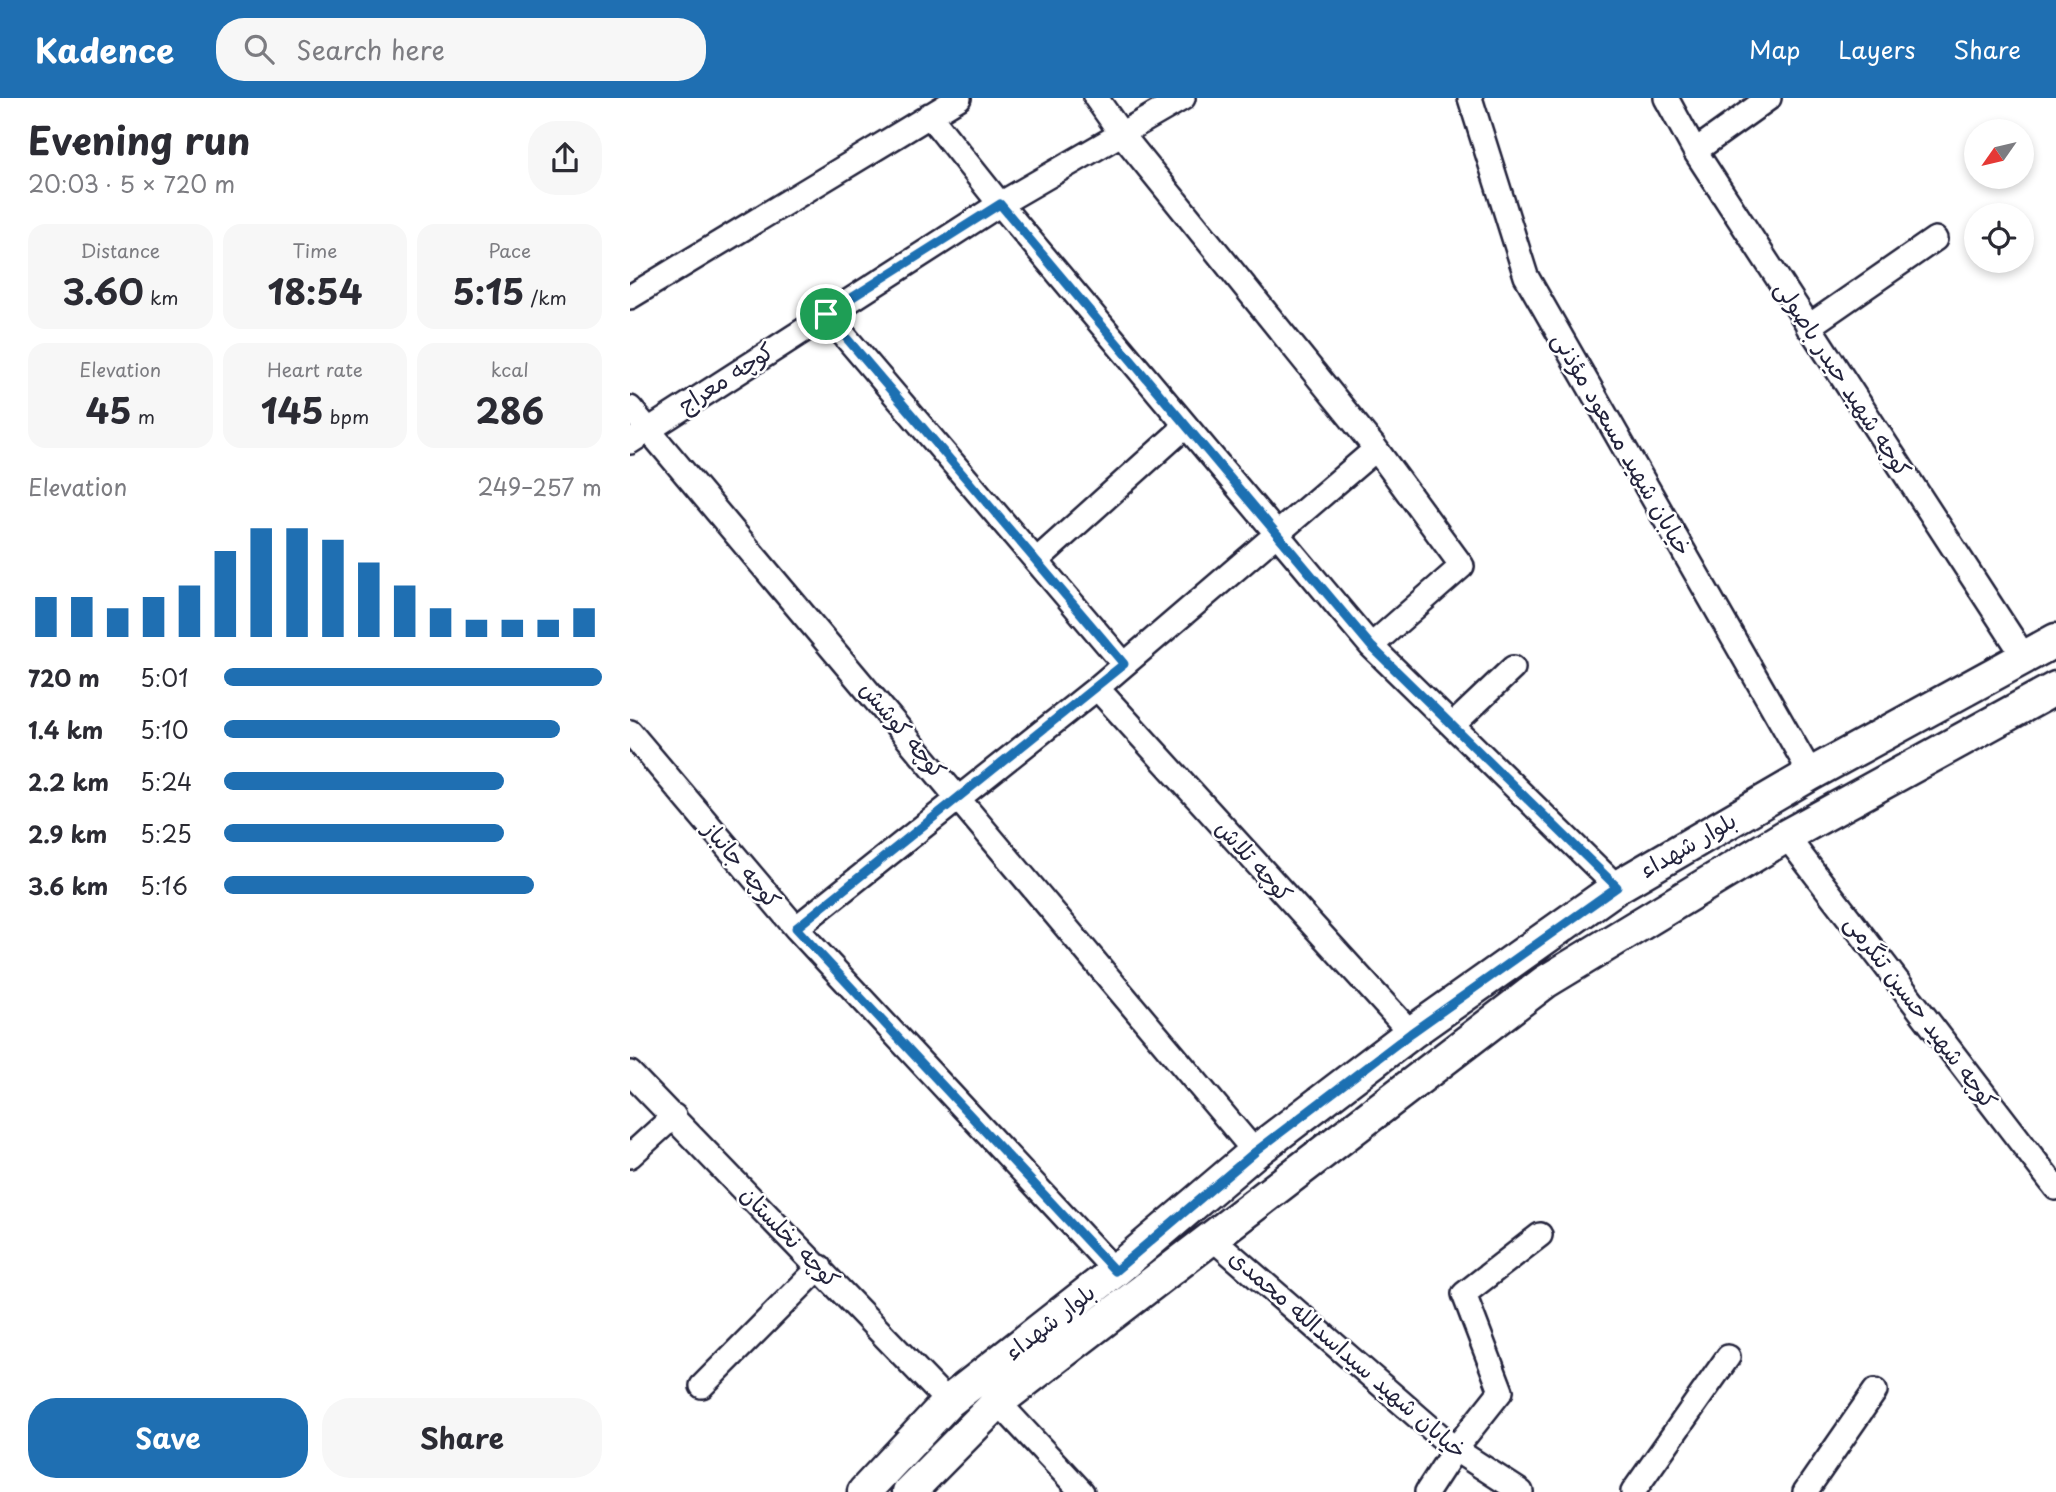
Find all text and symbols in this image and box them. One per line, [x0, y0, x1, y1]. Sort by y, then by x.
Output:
search box [216, 18, 706, 81]
text: Kadence [35, 24, 174, 74]
icon: search [240, 30, 278, 68]
text: Search here [296, 30, 445, 69]
text: Map [1749, 31, 1800, 67]
text: Layers [1838, 31, 1915, 67]
text: Share [1953, 31, 2021, 67]
text: Evening run [28, 111, 250, 168]
north arrow [1964, 119, 2034, 189]
map controls [1964, 119, 2034, 273]
button: share [528, 121, 602, 195]
text: 20:03 · 5 × 720 m [28, 166, 235, 201]
button: locate [1964, 203, 2034, 273]
text: Distance [80, 236, 160, 264]
text: Time [293, 236, 337, 264]
text: Pace [488, 236, 531, 264]
text: 3.60 [62, 264, 144, 317]
text: 18:54 [267, 264, 363, 317]
text: 5:15 [453, 264, 524, 317]
street label: کوچه شهید حیدر باصولی [1767, 273, 1921, 484]
text: km [144, 283, 178, 311]
text: /km [524, 283, 567, 311]
pin [796, 284, 856, 344]
icon: arrive [807, 295, 845, 333]
street label: خیابان شهید مسعود مؤذنی [1545, 325, 1702, 562]
street label: کوچه معراج [670, 333, 780, 421]
text: Elevation [79, 355, 161, 383]
text: Heart rate [267, 355, 363, 383]
text: kcal [491, 355, 529, 383]
text: 45 [86, 383, 132, 436]
text: 145 [261, 383, 324, 436]
text: 286 [475, 383, 544, 436]
text: m [132, 402, 155, 430]
text: bpm [324, 402, 369, 430]
text: Elevation [28, 469, 127, 504]
text: 249–257 m [477, 469, 602, 504]
text: 720 m [28, 660, 100, 695]
text: 5:01 [140, 660, 188, 695]
street label: کوچه کوشش [853, 672, 956, 786]
text: 1.4 km [28, 712, 103, 747]
text: 5:10 [140, 712, 188, 747]
text: 2.2 km [28, 764, 109, 799]
text: 5:24 [140, 764, 192, 799]
street label: بلوار شهداء [1632, 802, 1742, 886]
street label: کوچه جانباز [695, 811, 790, 916]
street label: کوچه تلاش [1208, 811, 1302, 909]
text: 2.9 km [28, 816, 107, 851]
text: 5:25 [140, 816, 192, 851]
text: 3.6 km [28, 868, 108, 903]
text: 5:16 [140, 868, 188, 903]
street label: کوچه شهید حسین تنگرمی [1837, 906, 2007, 1116]
street label: کوچه نخلستان [733, 1177, 849, 1295]
street label: خیابان شهید سیداسدالله محمدی [1222, 1240, 1476, 1466]
street label: بلوار شهداء [996, 1274, 1102, 1367]
button: Save [28, 1398, 308, 1478]
button: Share [322, 1398, 602, 1478]

